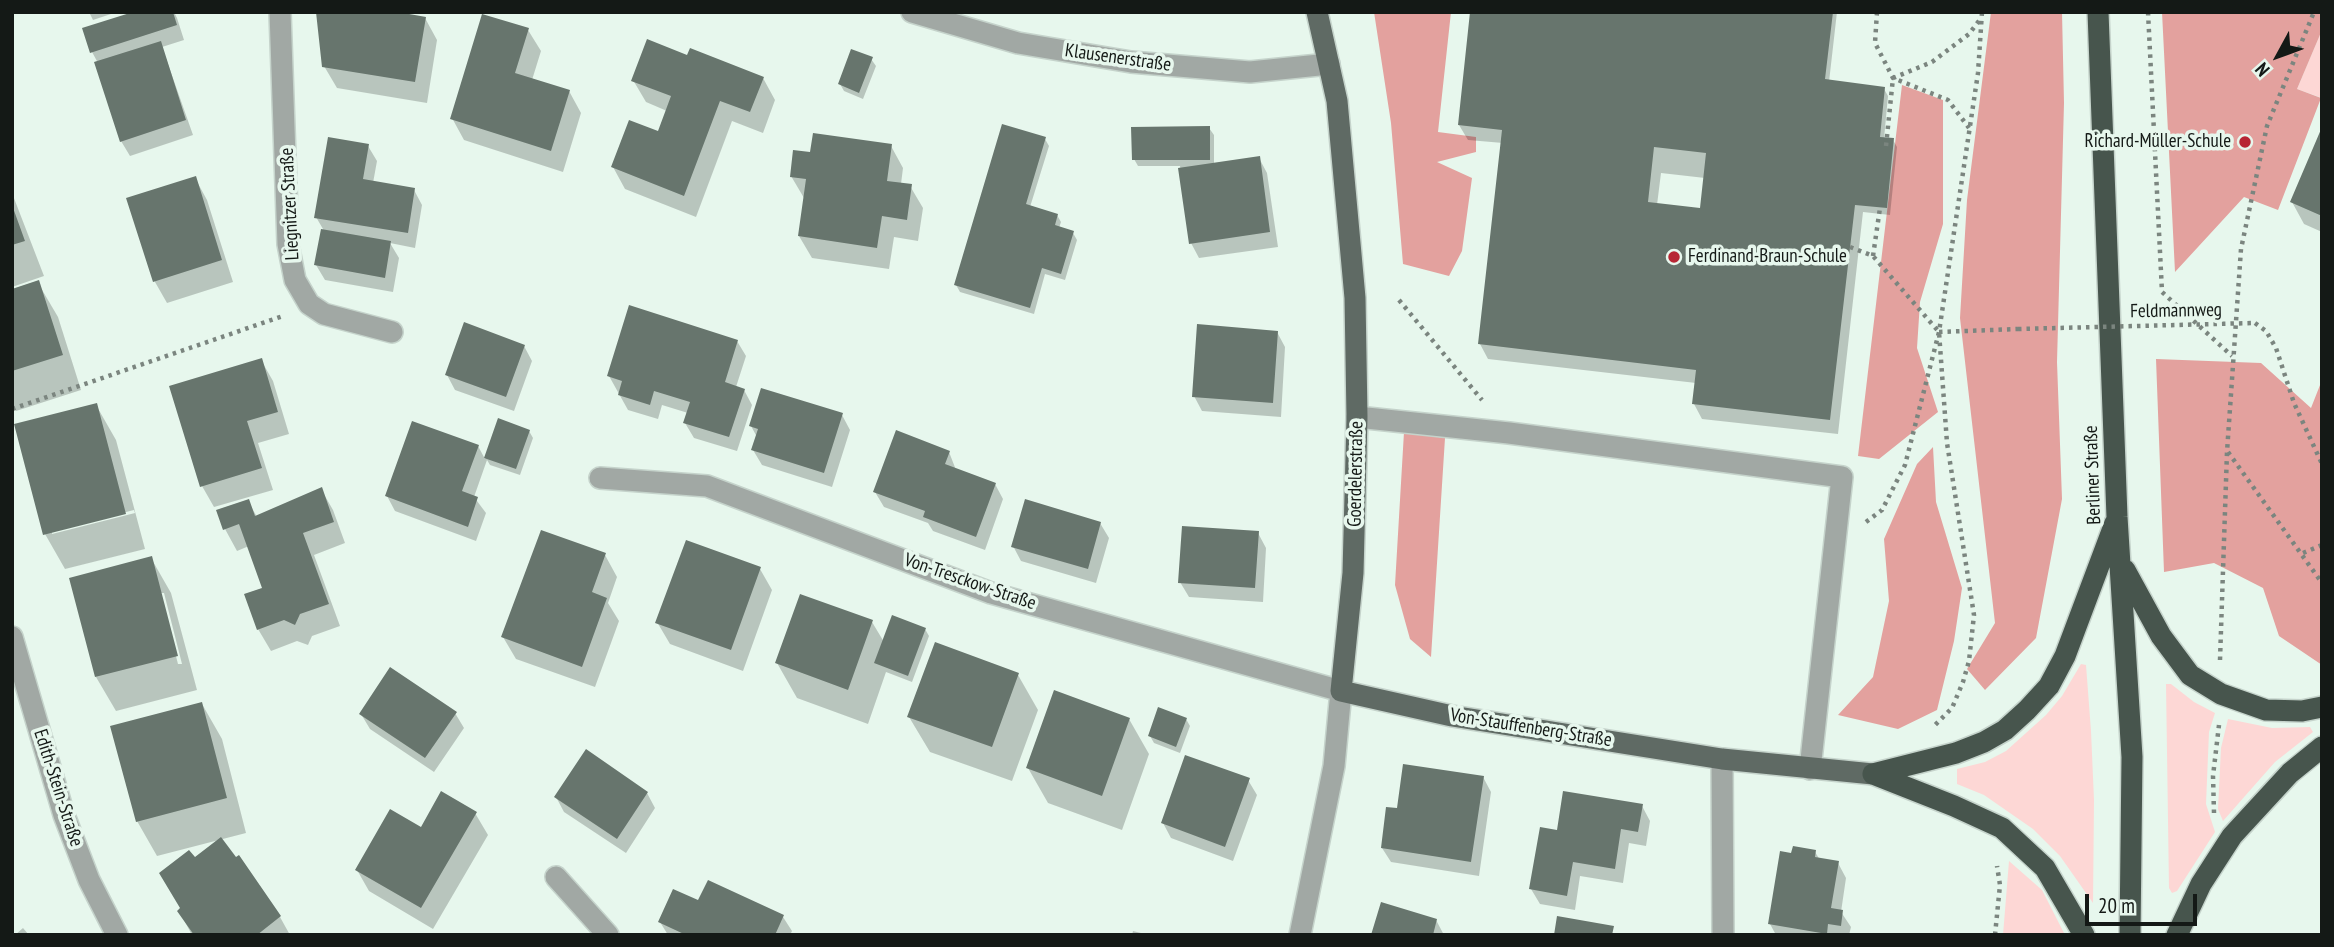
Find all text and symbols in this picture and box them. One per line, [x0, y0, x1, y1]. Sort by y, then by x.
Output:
north arrow [2243, 21, 2313, 91]
street label: Klausenerstraße [1063, 39, 1173, 77]
text: N [2250, 58, 2275, 82]
place label: Richard-Müller-Schule [2085, 131, 2231, 153]
marker: Richard-Müller-Schule [2237, 134, 2253, 150]
street label: Liegnitzer Straße [276, 147, 304, 261]
place label: Ferdinand-Braun-Schule [1688, 246, 1847, 268]
marker: Ferdinand-Braun-Schule [1666, 249, 1682, 265]
street label: Feldmannweg [2130, 299, 2222, 323]
street label: Goerdelerstraße [1344, 421, 1368, 527]
street label: Berliner Straße [2080, 425, 2106, 525]
street label: Von-Tresckow-Straße [901, 549, 1039, 615]
street label: Von-Stauffenberg-Straße [1449, 704, 1613, 752]
street label: Edith-Stein-Straße [28, 726, 88, 850]
scale bar [2089, 880, 2201, 924]
text: 20 m [2098, 892, 2135, 919]

